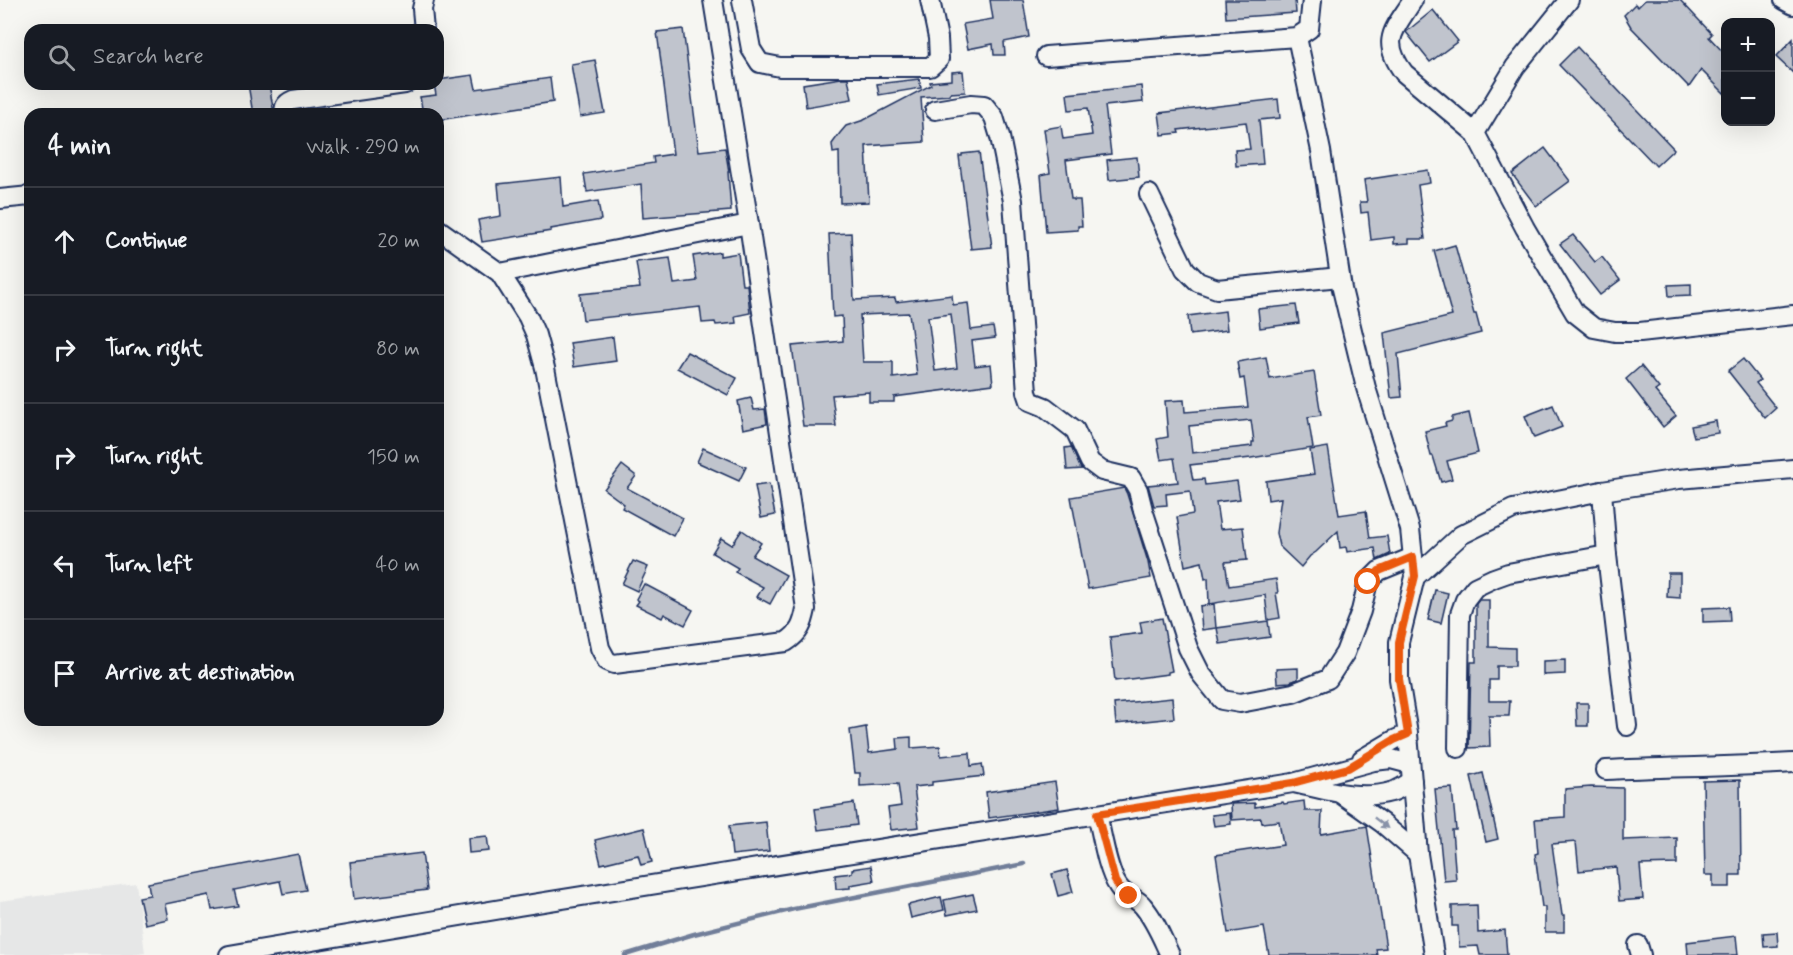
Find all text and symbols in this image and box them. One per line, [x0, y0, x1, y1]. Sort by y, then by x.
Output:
map controls [1721, 18, 1775, 126]
button: + [1721, 18, 1775, 72]
search box [24, 24, 444, 90]
icon: search [45, 41, 78, 74]
text: Search here [93, 43, 204, 71]
button: − [1721, 72, 1775, 126]
text: 4 min [48, 130, 111, 164]
text: Walk · 290 m [306, 134, 420, 161]
icon: ahead [48, 225, 81, 258]
text: Continue [105, 227, 187, 255]
text: 20 m [377, 228, 420, 255]
icon: right [48, 333, 81, 366]
text: Turn right [105, 335, 203, 363]
text: 80 m [376, 336, 420, 363]
icon: right [48, 441, 81, 474]
text: Turn right [105, 443, 203, 471]
text: 150 m [367, 444, 420, 471]
icon: left [48, 549, 81, 582]
text: Turn left [105, 551, 193, 579]
text: 40 m [376, 552, 420, 579]
route start [1354, 568, 1380, 594]
icon: arrive [48, 657, 81, 690]
text: Arrive at destination [105, 659, 295, 687]
one-way arrow [1373, 816, 1388, 828]
route end [1115, 882, 1141, 908]

